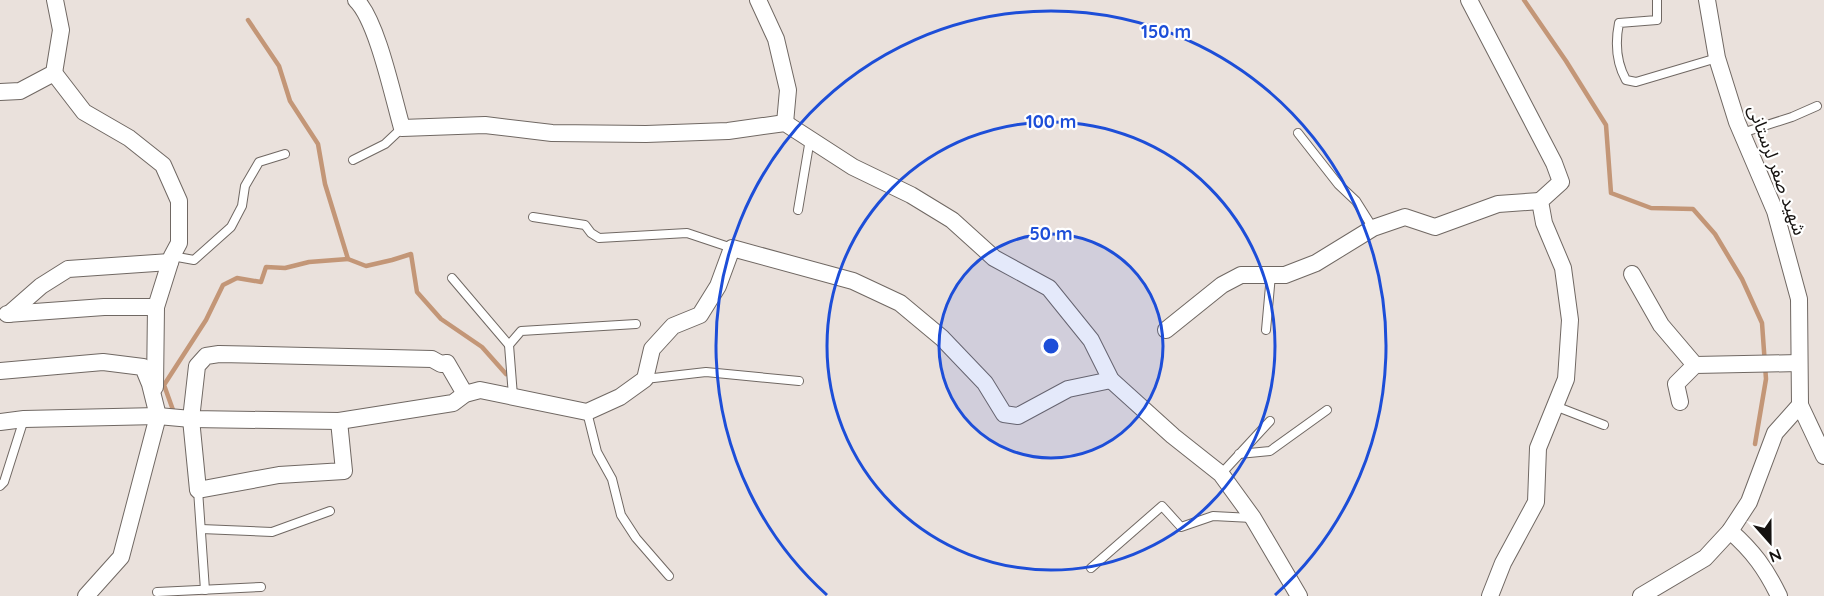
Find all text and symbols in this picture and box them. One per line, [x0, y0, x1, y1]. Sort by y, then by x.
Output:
text: 150 m [1141, 20, 1191, 43]
street label: شهید صفر لرستانی [1743, 101, 1812, 238]
text: 100 m [1026, 110, 1076, 133]
text: 50 m [1029, 222, 1073, 245]
centre of rings [1041, 336, 1061, 356]
north arrow [1740, 512, 1800, 572]
text: N [1766, 545, 1784, 567]

